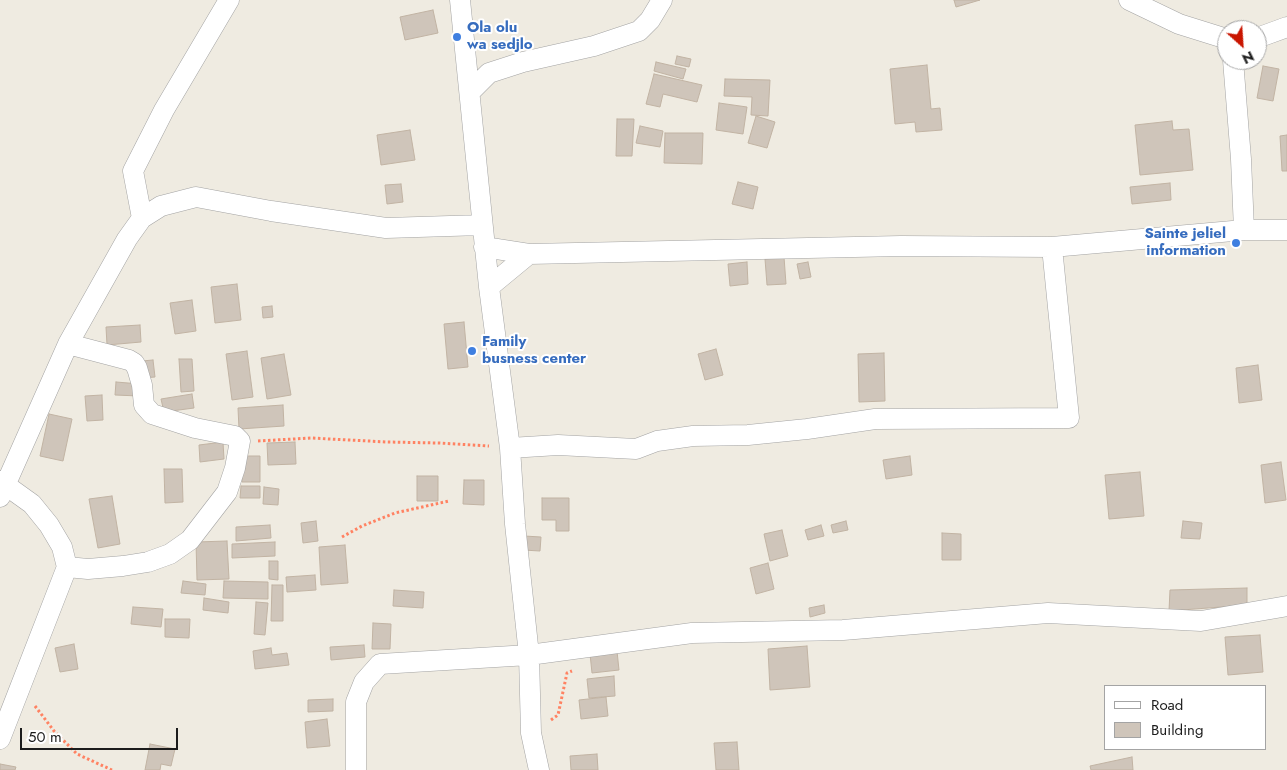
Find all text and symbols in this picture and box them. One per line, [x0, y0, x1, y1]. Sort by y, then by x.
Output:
place label: Ola olu wa sedjlo [467, 19, 533, 54]
north arrow [1217, 20, 1267, 70]
marker: Ola olu wa sedjlo [451, 31, 463, 43]
text: N [1239, 46, 1258, 69]
place label: Sainte jeliel information [1144, 225, 1226, 260]
marker: Sainte jeliel information [1230, 237, 1242, 249]
place label: Family busness center [482, 333, 586, 368]
marker: Family busness center [466, 345, 478, 357]
legend [1104, 685, 1267, 750]
text: Road [1151, 694, 1183, 716]
scale bar [22, 718, 180, 750]
text: Building [1151, 719, 1203, 741]
text: 50 m [28, 726, 62, 748]

